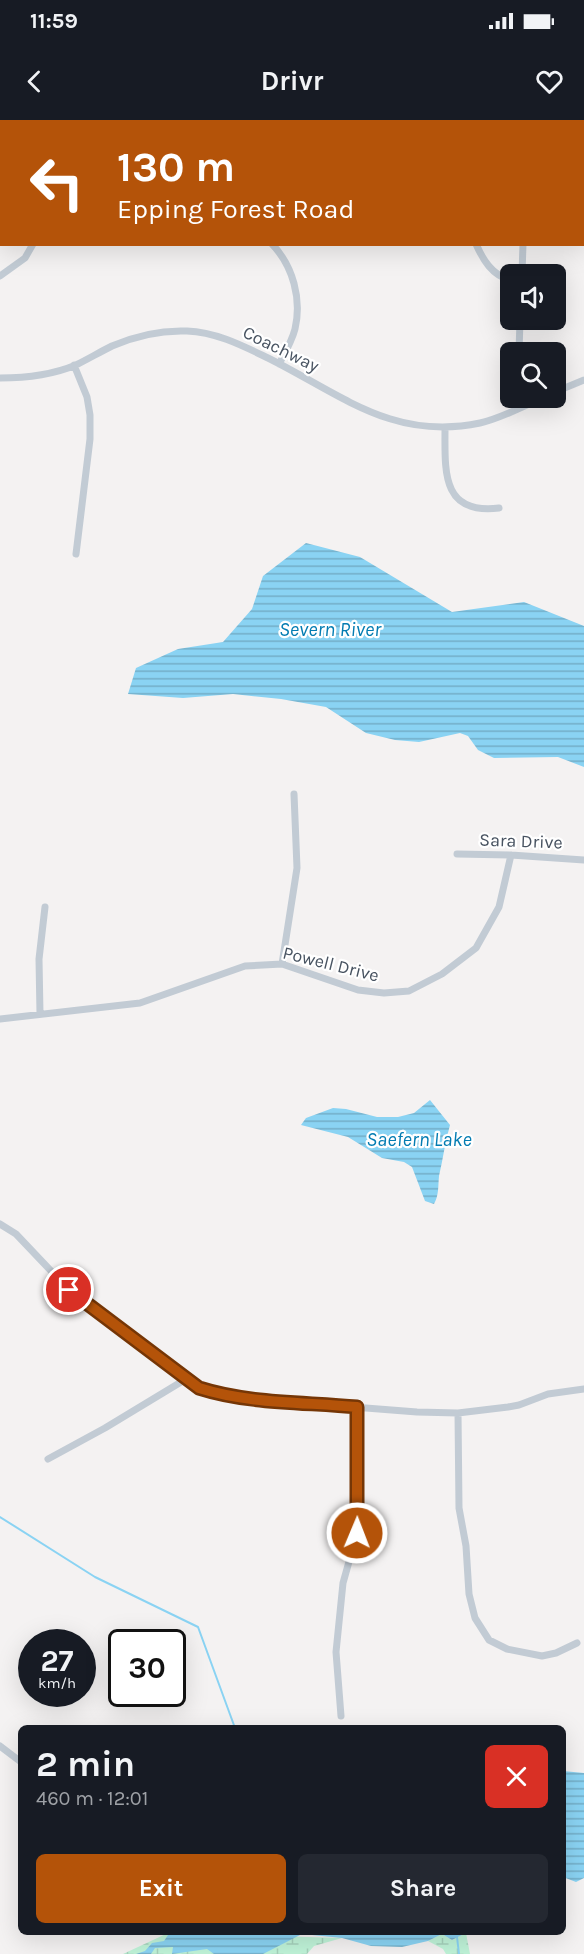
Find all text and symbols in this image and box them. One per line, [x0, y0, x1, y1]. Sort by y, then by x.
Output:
text: 11:59 [30, 8, 78, 34]
icon: back [18, 65, 51, 98]
text: Drivr [261, 65, 323, 97]
icon: heart [533, 65, 566, 98]
text: 130 m [117, 142, 235, 192]
icon: left [18, 144, 96, 222]
text: Epping Forest Road [117, 193, 354, 225]
map controls [500, 264, 566, 408]
button: sound [500, 264, 566, 330]
street label: Coachway [239, 321, 323, 377]
button: search [500, 342, 566, 408]
water label: Severn River [279, 618, 382, 641]
street label: Sara Drive [479, 829, 563, 853]
street label: Powell Drive [281, 941, 381, 987]
water label: Saefern Lake [366, 1128, 472, 1151]
pin [43, 1264, 94, 1315]
icon: arrive [52, 1273, 85, 1306]
position arrow [325, 1501, 389, 1565]
speed limit sign: 30 [108, 1629, 186, 1707]
text: 27 [40, 1643, 74, 1679]
text: km/h [38, 1674, 76, 1692]
text: 2 min [36, 1743, 135, 1785]
button: close [485, 1745, 548, 1808]
text: 460 m · 12:01 [36, 1787, 148, 1810]
button: Exit [36, 1854, 286, 1923]
button: Share [298, 1854, 548, 1923]

